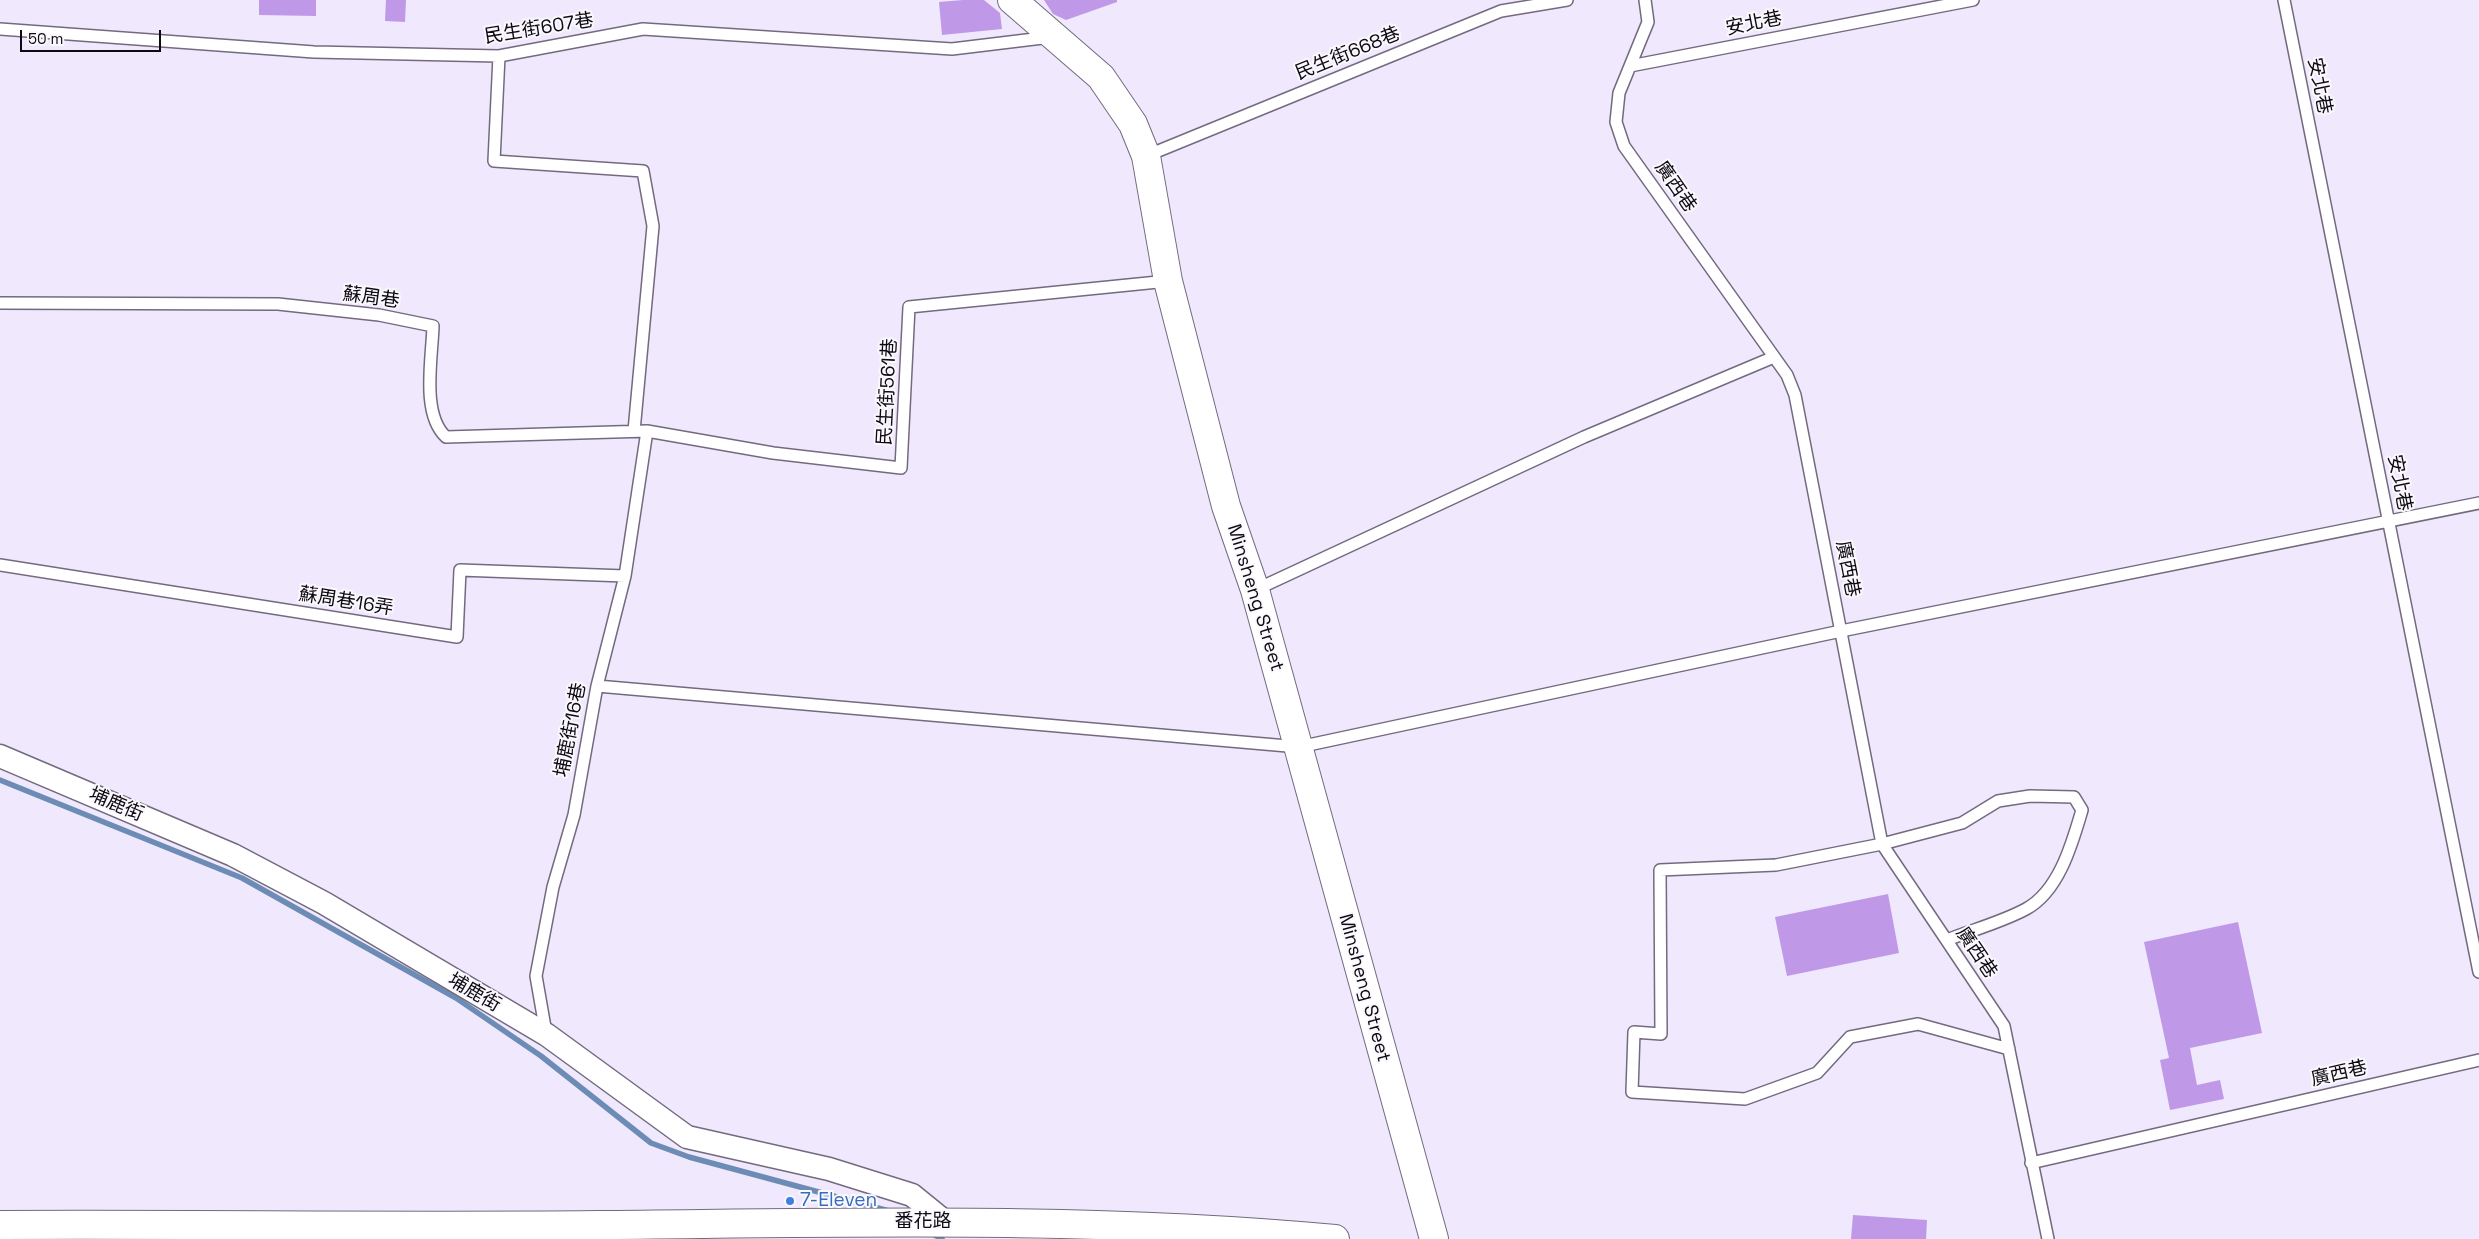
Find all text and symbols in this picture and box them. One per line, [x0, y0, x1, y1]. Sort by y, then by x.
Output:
street label: 安北巷 [1724, 7, 1784, 41]
street label: 民生街607巷 [483, 9, 595, 49]
scale bar [22, 20, 164, 52]
street label: 民生街668巷 [1292, 23, 1404, 85]
text: 50 m [28, 29, 63, 48]
street label: 安北巷 [2302, 56, 2336, 116]
street label: 廣西巷 [1649, 157, 1701, 217]
street label: 蘇周巷 [341, 283, 401, 313]
street label: 民生街561巷 [874, 338, 902, 446]
street label: 安北巷 [2382, 453, 2416, 513]
street label: Minsheng Street [1222, 522, 1288, 674]
street label: 廣西巷 [1830, 539, 1864, 599]
street label: 蘇周巷16弄 [297, 583, 395, 621]
street label: 埔鹿街16巷 [551, 681, 591, 779]
street label: 埔鹿街 [85, 783, 147, 827]
street label: Minsheng Street [1333, 911, 1395, 1065]
street label: 廣西巷 [1951, 923, 2001, 983]
street label: 埔鹿街 [444, 969, 504, 1017]
street label: 廣西巷 [2309, 1056, 2369, 1092]
place label: 7-Eleven [800, 1190, 877, 1212]
marker: 7-Eleven [784, 1195, 796, 1207]
street label: 番花路 [895, 1211, 951, 1233]

